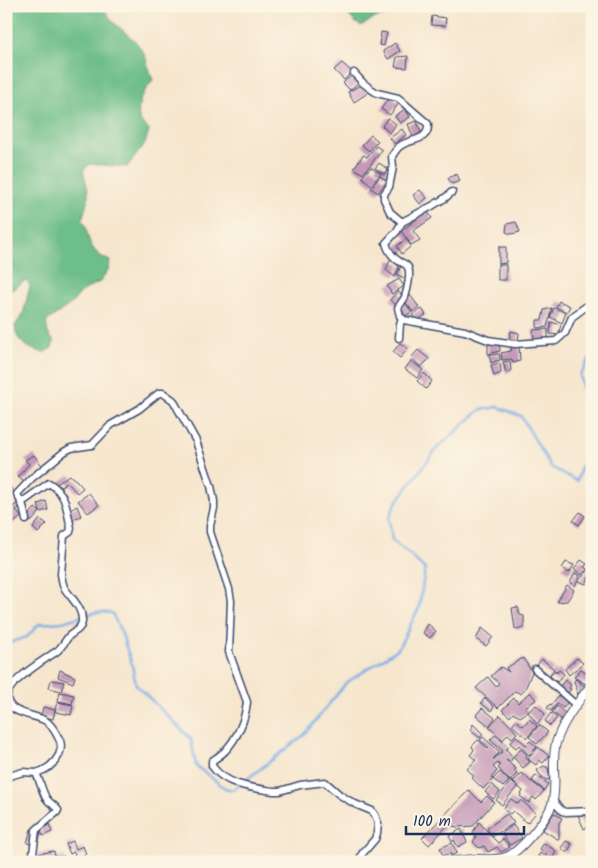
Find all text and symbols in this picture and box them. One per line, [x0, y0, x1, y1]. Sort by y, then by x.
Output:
scale bar [406, 803, 523, 835]
text: 100 m [413, 810, 451, 834]

